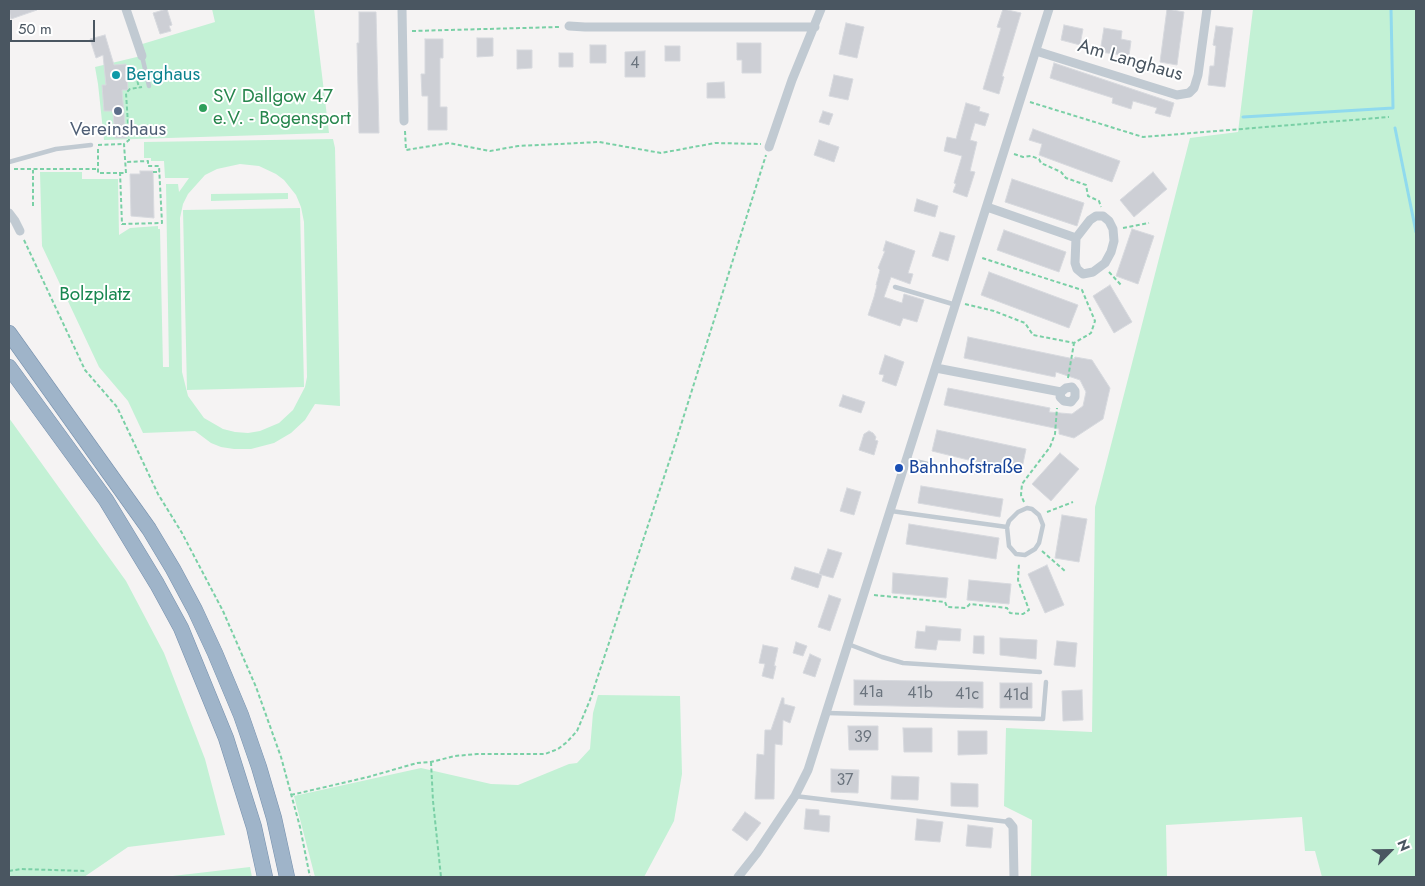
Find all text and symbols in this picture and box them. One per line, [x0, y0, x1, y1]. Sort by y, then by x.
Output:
scale bar [12, 10, 98, 42]
text: 50 m [18, 18, 52, 40]
street label: Am Langhaus [1075, 35, 1185, 87]
house number: 4 [630, 54, 640, 74]
place label: Berghaus [126, 64, 200, 86]
marker: Berghaus [110, 69, 122, 81]
place label: SV Dallgow 47 e.V. - Bogensport [213, 86, 351, 130]
marker: SV Dallgow 47 e.V. - Bogensport [197, 102, 209, 114]
marker: Vereinshaus [112, 105, 124, 117]
place label: Vereinshaus [70, 119, 166, 141]
park label: Bolzplatz [59, 284, 131, 306]
place label: Bahnhofstraße [909, 457, 1023, 479]
marker: Bahnhofstraße [893, 462, 905, 474]
house number: 41a [859, 683, 883, 703]
house number: 41b [907, 684, 933, 704]
house number: 41c [955, 685, 979, 705]
house number: 41d [1003, 686, 1029, 706]
house number: 39 [854, 728, 872, 748]
house number: 37 [837, 771, 853, 791]
north arrow [1365, 826, 1415, 876]
text: N [1392, 836, 1415, 854]

